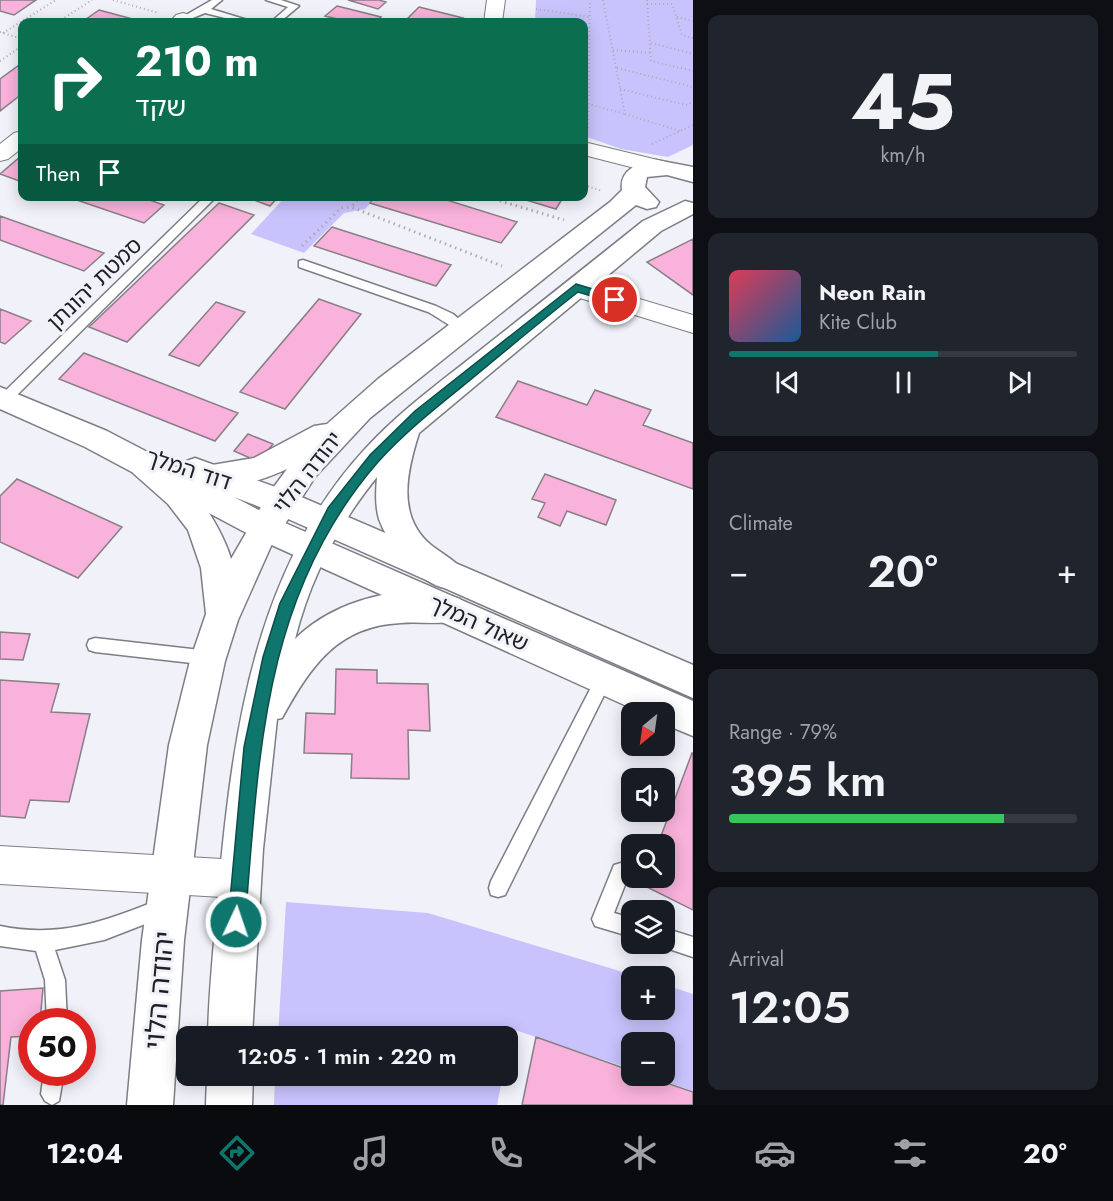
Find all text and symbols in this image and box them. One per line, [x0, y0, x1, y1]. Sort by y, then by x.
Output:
text: 210 m [135, 31, 259, 92]
icon: right [36, 42, 114, 120]
text: 45 [851, 46, 955, 158]
text: שקד [135, 87, 186, 126]
text: km/h [880, 141, 926, 170]
icon: arrive [93, 156, 126, 189]
text: Then [36, 157, 81, 189]
street label: סמטת יהונתן [39, 229, 149, 337]
pin [589, 274, 640, 325]
text: Neon Rain [819, 276, 926, 308]
icon: arrive [598, 283, 631, 316]
text: Kite Club [819, 308, 897, 337]
icon: previous [771, 366, 804, 399]
icon: pause [887, 366, 920, 399]
icon: next [1003, 366, 1036, 399]
street label: יהודה הלוי [265, 424, 349, 520]
street label: דוד המלך [142, 440, 236, 498]
text: Climate [729, 509, 793, 538]
text: 20° [867, 539, 938, 604]
text: − [729, 548, 748, 595]
text: + [1057, 548, 1077, 595]
street label: שאול המלך [424, 587, 534, 659]
north arrow [621, 702, 675, 756]
map controls [621, 702, 675, 1086]
text: Range · 79% [729, 718, 837, 747]
text: 395 km [729, 748, 886, 813]
button: sound [621, 768, 675, 822]
button: search [621, 834, 675, 888]
position arrow [204, 890, 268, 954]
button: layers [621, 900, 675, 954]
street label: יהודה הלוי [134, 929, 184, 1051]
text: Arrival [729, 945, 784, 974]
button: + [621, 966, 675, 1020]
text: 12:05 [729, 975, 850, 1040]
speed limit sign: 50 [18, 1008, 96, 1086]
button: − [621, 1032, 675, 1086]
text: 12:05 · 1 min · 220 m [237, 1040, 457, 1072]
icon: directions [216, 1132, 258, 1174]
icon: music [350, 1132, 392, 1174]
icon: phone [485, 1132, 527, 1174]
icon: climate [619, 1132, 661, 1174]
icon: car [754, 1132, 796, 1174]
icon: filters [889, 1132, 931, 1174]
text: 12:04 [46, 1134, 123, 1173]
text: 20° [1023, 1134, 1067, 1173]

